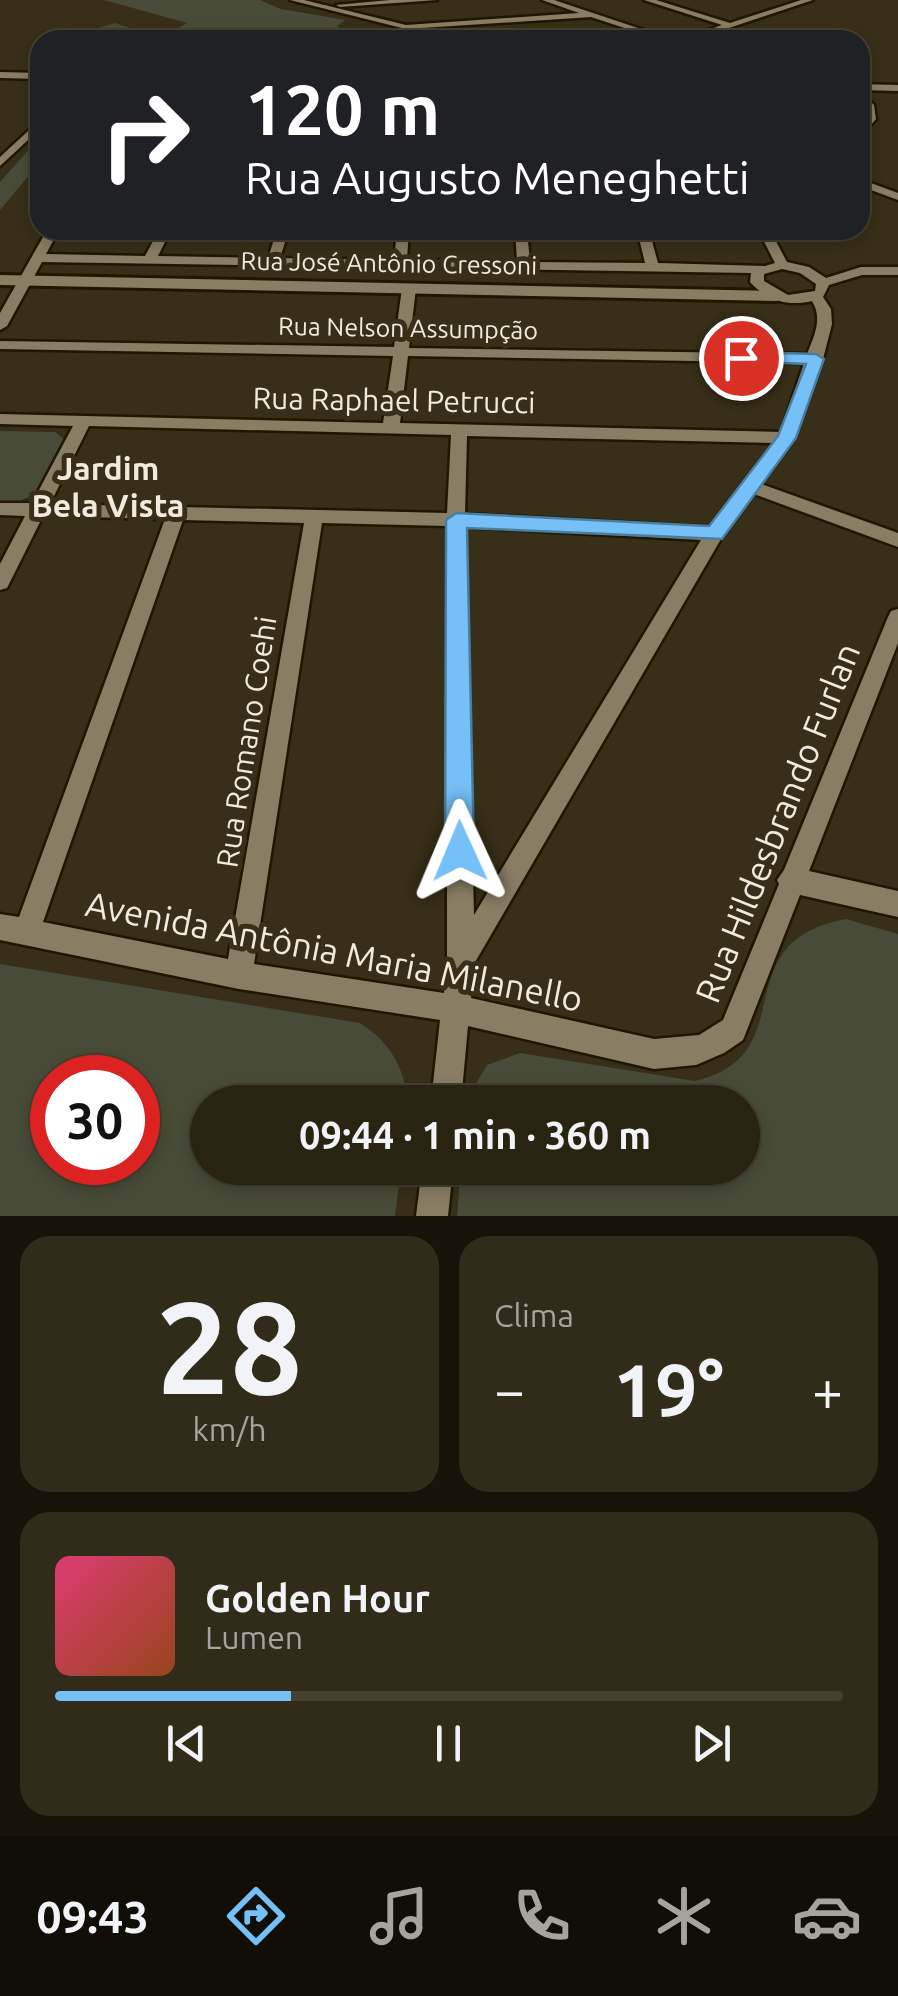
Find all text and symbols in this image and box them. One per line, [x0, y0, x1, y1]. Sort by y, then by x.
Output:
icon: right [80, 70, 210, 200]
text: 120 m [245, 70, 440, 148]
text: Rua Augusto Meneghetti [245, 152, 750, 203]
street label: Rua José Antônio Cressoni [240, 246, 538, 280]
street label: Rua Nelson Assumpção [278, 312, 538, 344]
pin [699, 316, 784, 401]
icon: arrive [714, 331, 769, 386]
street label: Rua Raphael Petrucci [252, 381, 536, 419]
district label: Jardim Bela Vista [32, 450, 184, 523]
street label: Rua Romano Coehi [209, 614, 283, 870]
street label: Rua Hildesbrando Furlan [687, 637, 868, 1008]
position arrow [408, 799, 512, 903]
street label: Avenida Antônia Maria Milanello [82, 883, 586, 1019]
speed limit sign: 30 [30, 1055, 160, 1185]
text: 09:44 · 1 min · 360 m [299, 1114, 651, 1156]
text: 28 [156, 1273, 303, 1419]
text: Clima [494, 1297, 574, 1333]
text: 19° [613, 1347, 724, 1431]
text: − [494, 1359, 525, 1420]
text: + [812, 1359, 843, 1420]
text: km/h [193, 1411, 266, 1447]
text: Golden Hour [205, 1577, 430, 1619]
text: Lumen [205, 1619, 303, 1655]
icon: previous [159, 1716, 214, 1771]
icon: pause [421, 1716, 476, 1771]
icon: next [684, 1716, 739, 1771]
icon: directions [221, 1881, 291, 1951]
icon: music [364, 1881, 434, 1951]
icon: phone [507, 1881, 577, 1951]
icon: climate [649, 1881, 719, 1951]
icon: car [792, 1881, 862, 1951]
text: 09:43 [36, 1891, 149, 1942]

